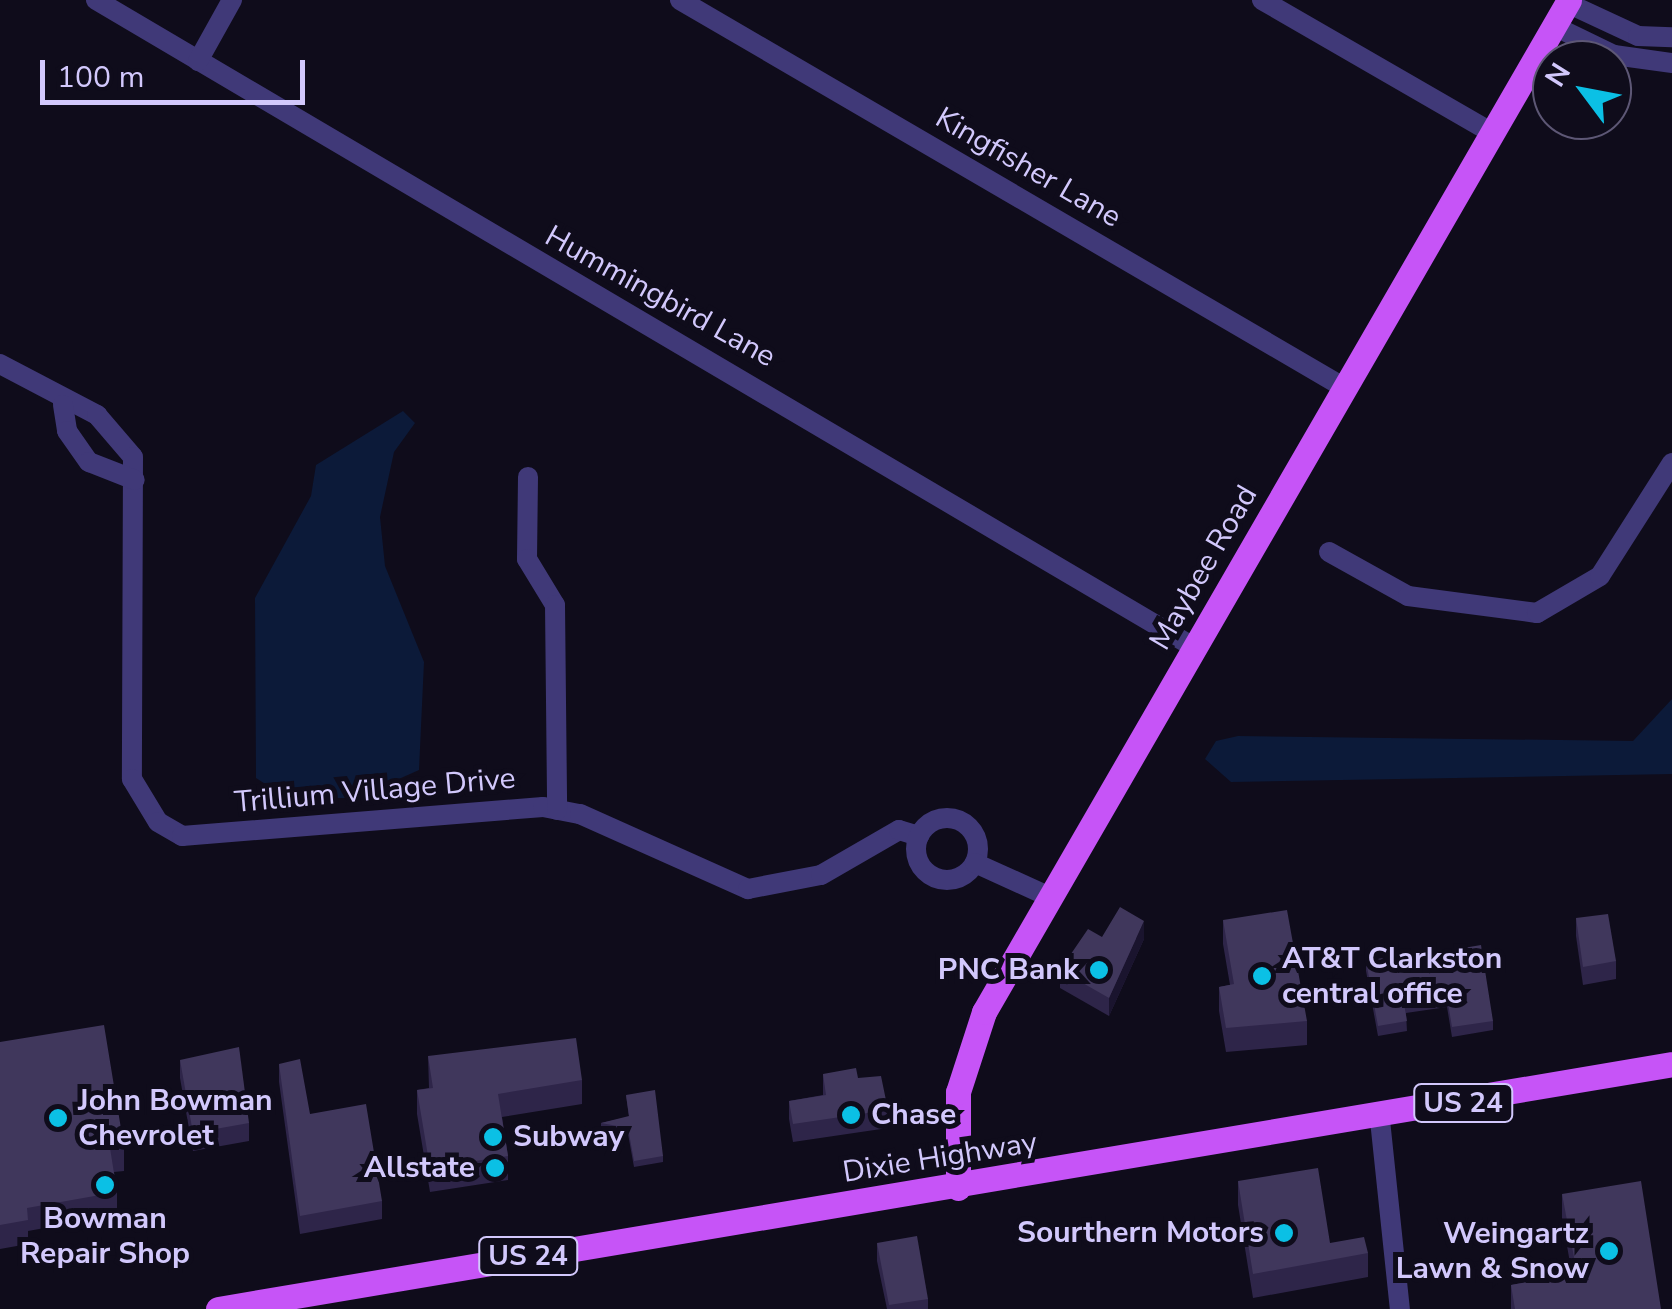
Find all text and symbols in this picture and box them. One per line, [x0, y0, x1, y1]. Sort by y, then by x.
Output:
scale bar [45, 40, 310, 102]
north arrow [1532, 40, 1632, 140]
text: N [1537, 56, 1580, 94]
text: 100 m [57, 57, 144, 98]
street label: Kingfisher Lane [929, 100, 1127, 236]
street label: Hummingbird Lane [538, 219, 782, 375]
street label: Maybee Road [1142, 479, 1266, 657]
street label: Trillium Village Drive [233, 761, 517, 821]
place label: AT&T Clarkston central office [1282, 941, 1502, 1012]
place label: PNC Bank [938, 952, 1079, 988]
marker: PNC Bank [1088, 959, 1110, 981]
marker: AT&T Clarkston central office [1251, 965, 1273, 987]
road number: US 24 [1413, 1080, 1513, 1126]
place label: John Bowman Chevrolet [78, 1083, 273, 1154]
place label: Chase [871, 1097, 956, 1133]
marker: Chase [840, 1104, 862, 1126]
marker: John Bowman Chevrolet [47, 1107, 69, 1129]
place label: Subway [513, 1119, 624, 1155]
street label: Dixie Highway [840, 1125, 1040, 1191]
marker: Subway [482, 1126, 504, 1148]
place label: Allstate [364, 1150, 475, 1186]
marker: Allstate [484, 1157, 506, 1179]
marker: Bowman Repair Shop [94, 1174, 116, 1196]
place label: Bowman Repair Shop [20, 1201, 190, 1272]
place label: Sourthern Motors [1017, 1215, 1264, 1251]
place label: Weingartz Lawn & Snow [1396, 1216, 1589, 1286]
marker: Sourthern Motors [1273, 1222, 1295, 1244]
road number: US 24 [478, 1233, 578, 1279]
marker: Weingartz Lawn & Snow [1598, 1240, 1620, 1262]

